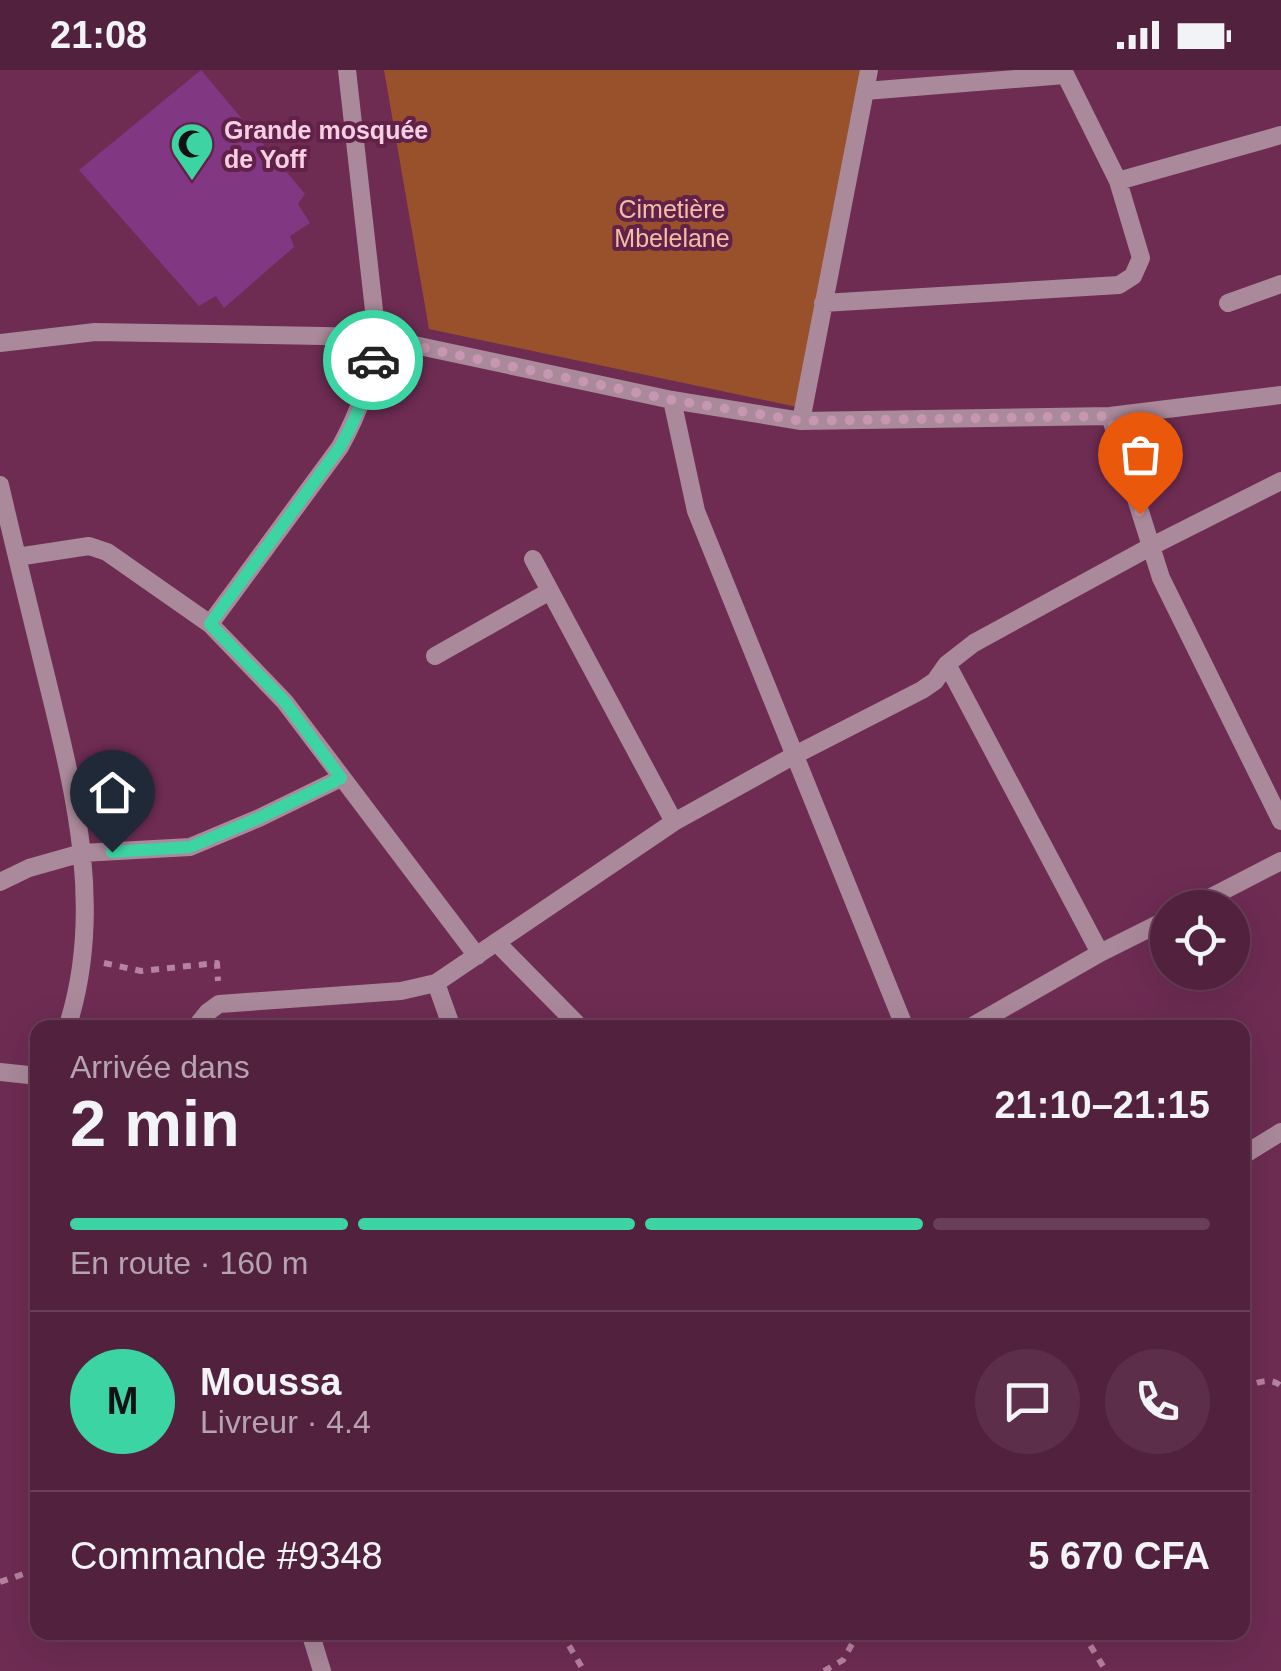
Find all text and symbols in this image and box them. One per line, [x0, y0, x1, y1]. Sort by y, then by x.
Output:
text: 21:08 [50, 14, 147, 56]
place label: Grande mosquée de Yoff [224, 116, 428, 173]
mosque icon: Grande mosquée de Yoff [169, 121, 215, 182]
park label: Cimetière Mbelelane [614, 195, 730, 252]
courier [323, 310, 423, 410]
icon: car [346, 333, 401, 388]
pin [1098, 412, 1183, 515]
icon: bag [1113, 427, 1168, 482]
pin [70, 750, 155, 853]
icon: home [85, 765, 140, 820]
map controls [1150, 890, 1250, 990]
button: locate [1150, 890, 1250, 990]
text: Arrivée dans [70, 1049, 250, 1085]
text: 21:10–21:15 [994, 1084, 1210, 1126]
text: 2 min [70, 1087, 240, 1160]
text: En route · 160 m [70, 1245, 308, 1281]
button: chat [975, 1349, 1080, 1454]
button: phone [1105, 1349, 1210, 1454]
text: Moussa [200, 1361, 341, 1403]
text: M [107, 1380, 138, 1422]
text: Livreur · 4.4 [200, 1404, 371, 1440]
text: Commande #9348 [70, 1535, 383, 1577]
text: 5 670 CFA [1028, 1535, 1210, 1577]

